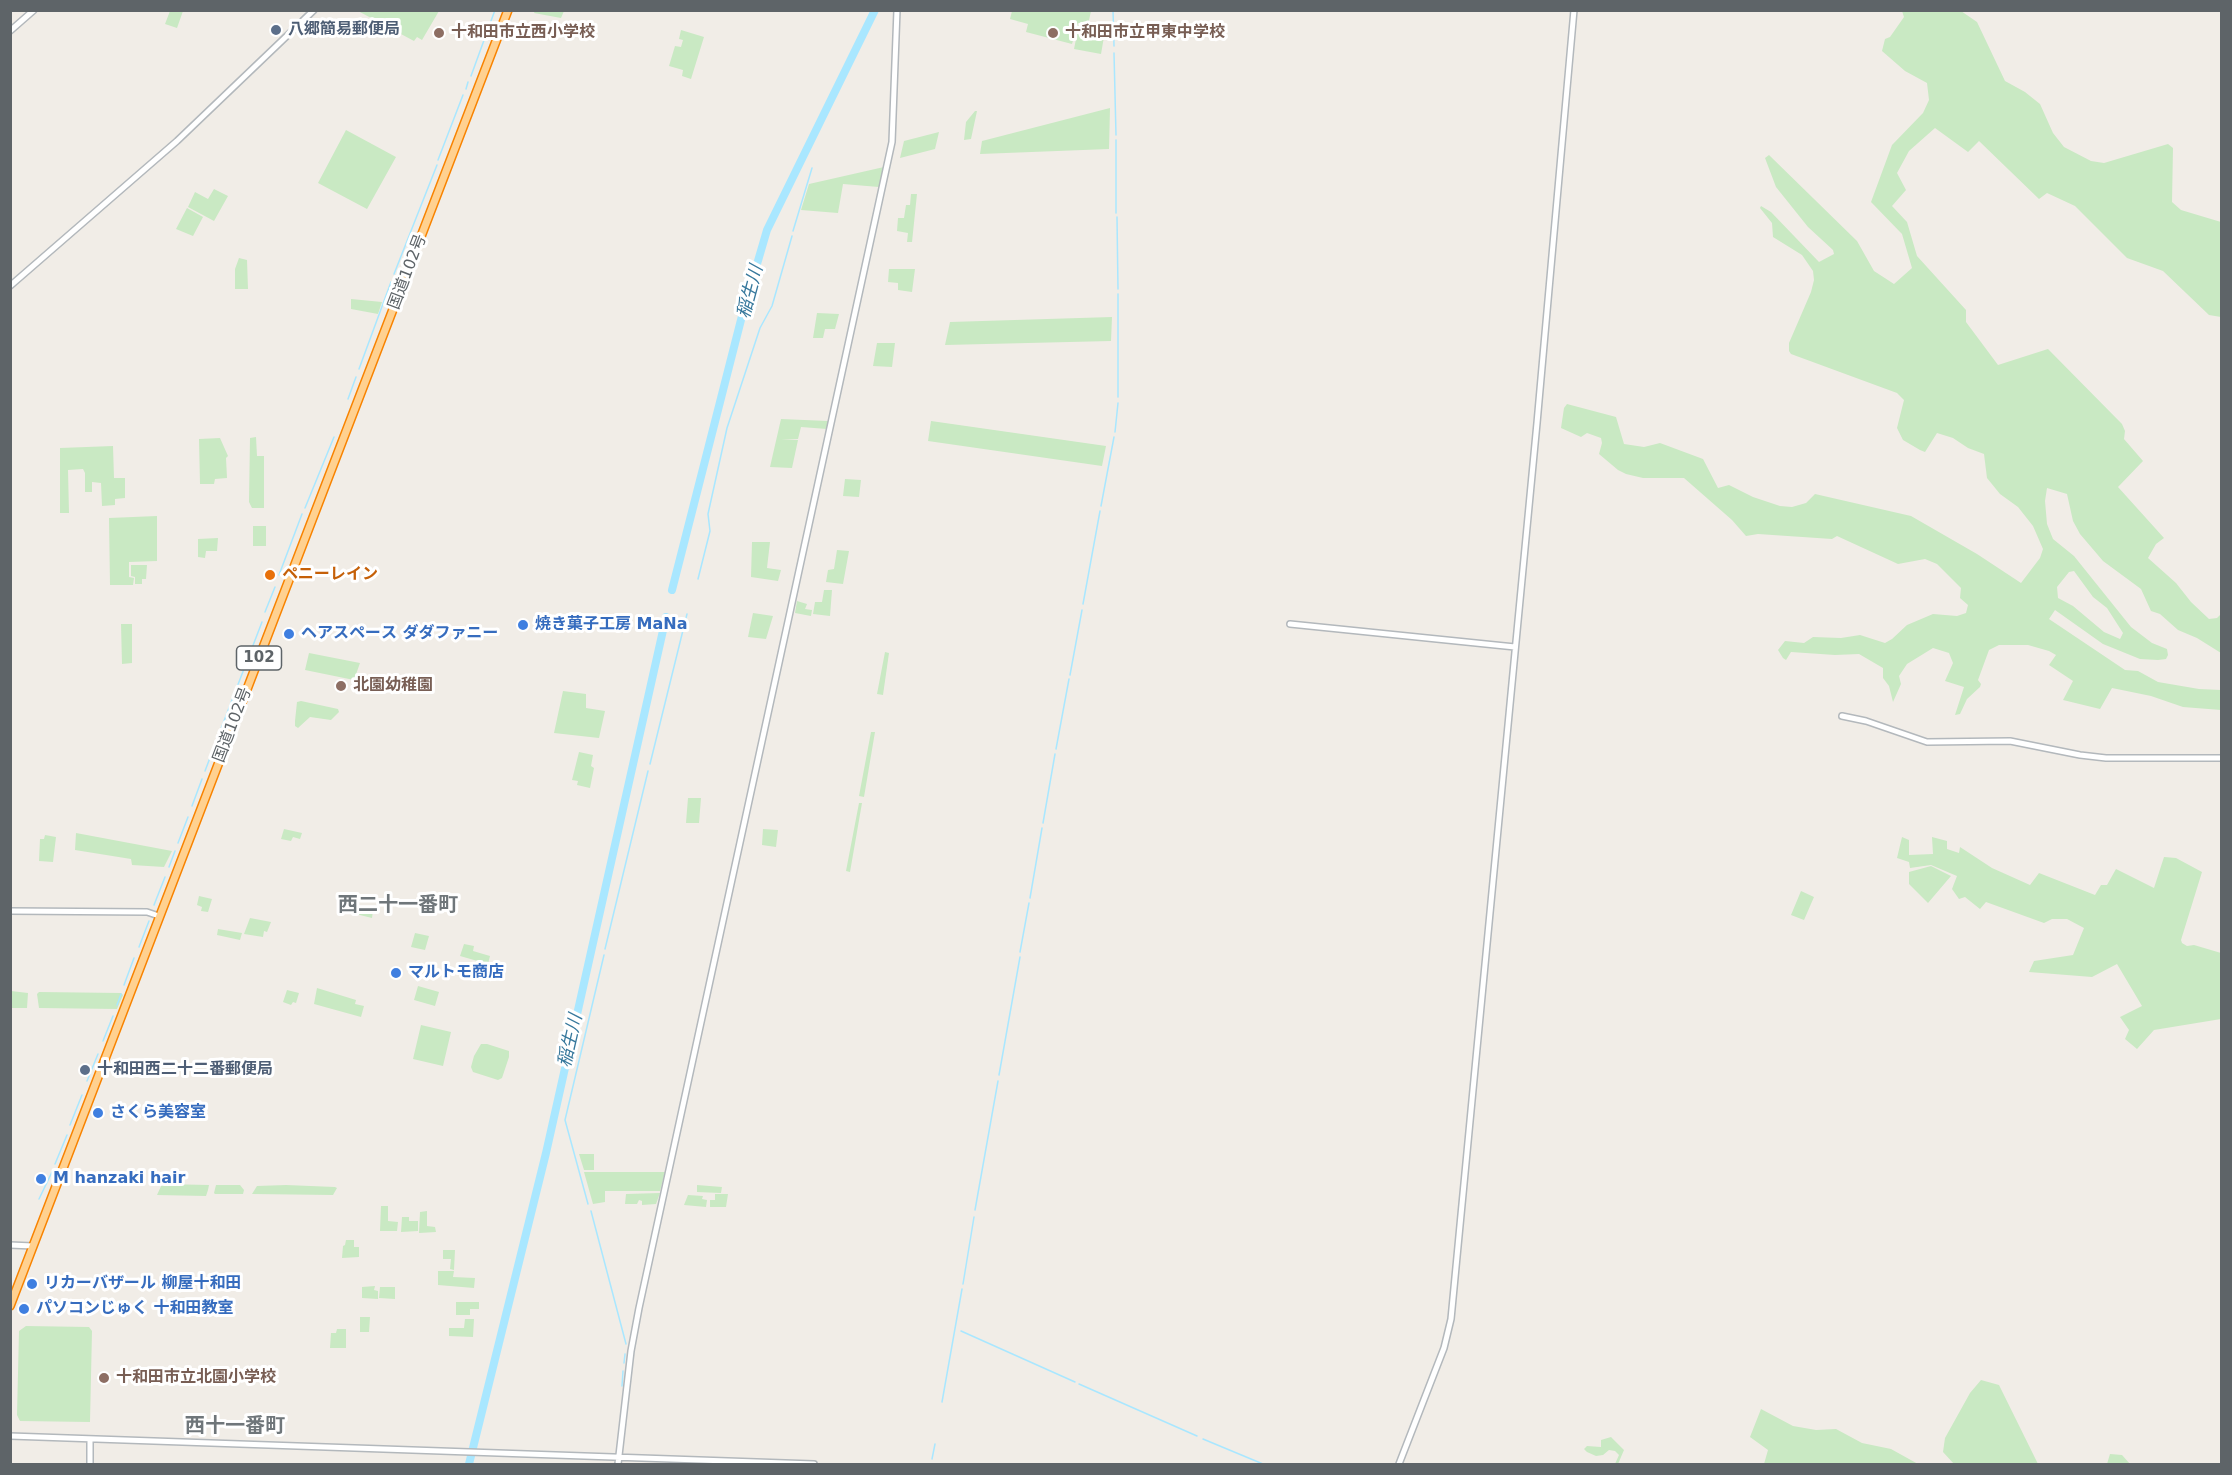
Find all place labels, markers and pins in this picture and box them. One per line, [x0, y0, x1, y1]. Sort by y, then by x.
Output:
place label: 八郷簡易郵便局 [288, 20, 400, 40]
marker: 八郷簡易郵便局 [269, 23, 283, 37]
place label: 十和田市立西小学校 [451, 23, 595, 43]
place label: 十和田市立甲東中学校 [1065, 23, 1225, 43]
marker: 十和田市立西小学校 [432, 26, 446, 40]
marker: 十和田市立甲東中学校 [1046, 26, 1060, 40]
place label: ペニーレイン [282, 565, 378, 585]
marker: ペニーレイン [263, 568, 277, 582]
place label: 焼き菓子工房 MaNa [535, 615, 687, 635]
marker: 焼き菓子工房 MaNa [516, 618, 530, 632]
place label: ヘアスペース ダダファニー [301, 624, 499, 644]
marker: ヘアスペース ダダファニー [282, 627, 296, 641]
place label: 北園幼稚園 [353, 676, 433, 696]
marker: 北園幼稚園 [334, 679, 348, 693]
place label: マルトモ商店 [408, 963, 504, 983]
marker: マルトモ商店 [389, 966, 403, 980]
place label: 十和田西二十二番郵便局 [97, 1060, 273, 1080]
marker: 十和田西二十二番郵便局 [78, 1063, 92, 1077]
place label: さくら美容室 [110, 1103, 206, 1123]
marker: さくら美容室 [91, 1106, 105, 1120]
place label: M hanzaki hair [53, 1169, 185, 1189]
marker: M hanzaki hair [34, 1172, 48, 1186]
place label: リカーバザール 柳屋十和田 [44, 1274, 242, 1294]
marker: リカーバザール 柳屋十和田 [25, 1277, 39, 1291]
place label: パソコンじゅく 十和田教室 [36, 1299, 234, 1319]
marker: パソコンじゅく 十和田教室 [17, 1302, 31, 1316]
place label: 十和田市立北園小学校 [116, 1368, 276, 1388]
marker: 十和田市立北園小学校 [97, 1371, 111, 1385]

